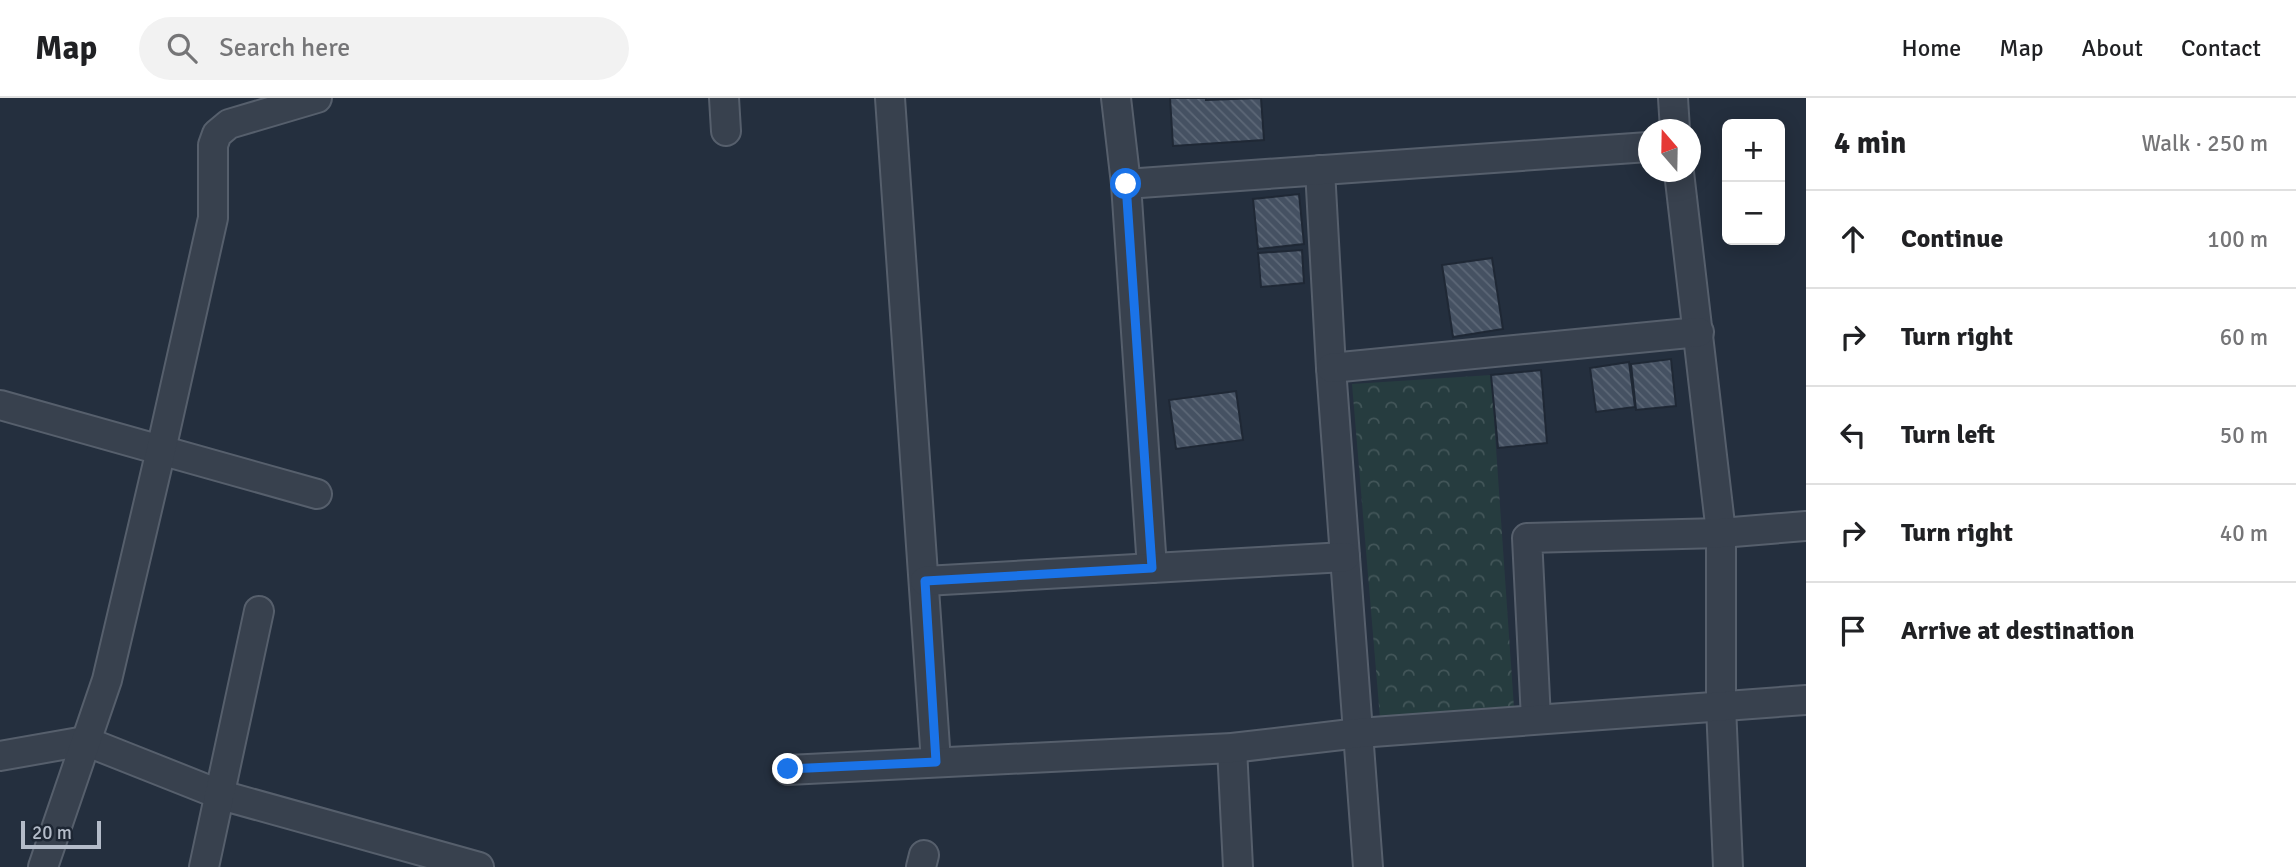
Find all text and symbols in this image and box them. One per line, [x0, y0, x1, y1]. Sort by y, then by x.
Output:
search box [139, 17, 629, 80]
text: Map [35, 28, 97, 69]
icon: search [163, 29, 201, 67]
text: Search here [219, 32, 350, 64]
text: Home [1901, 33, 1961, 63]
text: Map [1999, 33, 2044, 63]
text: About [2082, 33, 2143, 63]
text: Contact [2181, 33, 2261, 63]
north arrow [1638, 119, 1701, 182]
map controls [1722, 119, 1785, 245]
button: + [1722, 119, 1785, 182]
text: 4 min [1834, 125, 1906, 162]
text: Walk · 250 m [2142, 129, 2268, 158]
route start [1110, 168, 1141, 199]
button: − [1722, 182, 1785, 245]
icon: ahead [1834, 220, 1872, 258]
text: Continue [1901, 223, 2003, 255]
text: 100 m [2207, 225, 2268, 254]
icon: right [1834, 318, 1872, 356]
text: Turn right [1901, 321, 2013, 353]
text: 60 m [2220, 323, 2268, 352]
icon: left [1834, 416, 1872, 454]
text: Turn left [1901, 419, 1995, 451]
text: 50 m [2220, 421, 2268, 450]
icon: right [1834, 514, 1872, 552]
text: Turn right [1901, 517, 2013, 549]
text: 40 m [2220, 519, 2268, 548]
icon: arrive [1834, 612, 1872, 650]
text: Arrive at destination [1901, 615, 2134, 647]
route end [772, 753, 803, 784]
scale bar [21, 818, 102, 850]
text: 20 m [32, 821, 72, 845]

